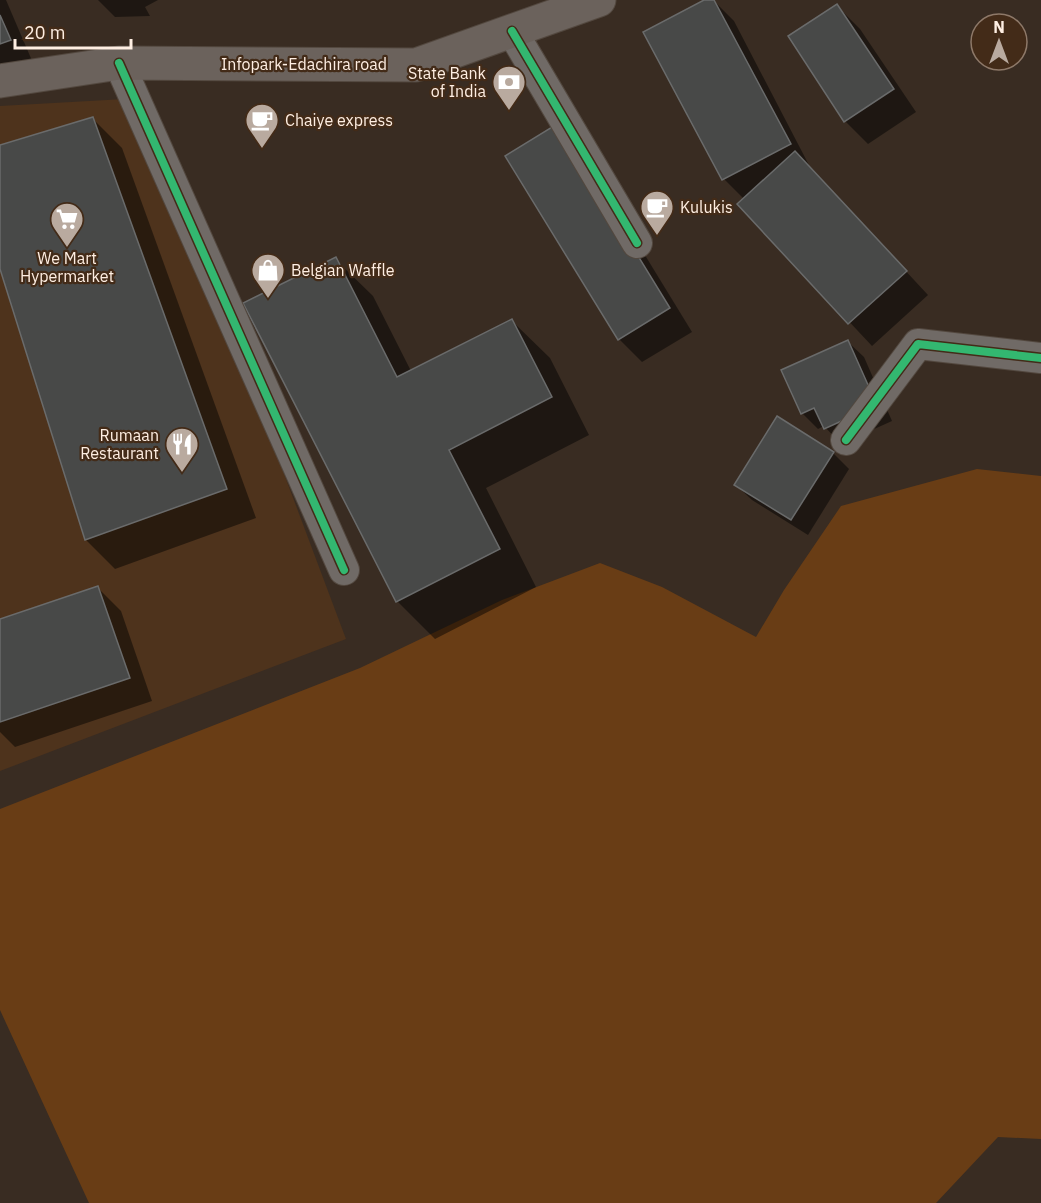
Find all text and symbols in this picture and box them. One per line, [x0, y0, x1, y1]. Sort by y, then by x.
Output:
scale bar [15, 12, 130, 50]
north arrow [969, 12, 1029, 72]
text: N [993, 17, 1005, 37]
text: 20 m [24, 21, 66, 44]
street label: Infopark-Edachira road [221, 54, 387, 74]
place label: State Bank of India [408, 63, 487, 101]
bank icon: State Bank of India [491, 64, 527, 111]
cafe icon: Chaiye express [244, 102, 280, 149]
place label: Chaiye express [285, 110, 393, 130]
cafe icon: Kulukis [639, 189, 675, 236]
place label: Kulukis [680, 197, 733, 217]
supermarket icon: We Mart Hypermarket [49, 201, 85, 248]
place label: We Mart Hypermarket [20, 248, 114, 286]
shop icon: Belgian Waffle [250, 252, 286, 299]
place label: Belgian Waffle [291, 260, 395, 280]
place label: Rumaan Restaurant [80, 425, 159, 463]
restaurant icon: Rumaan Restaurant [164, 426, 200, 473]

